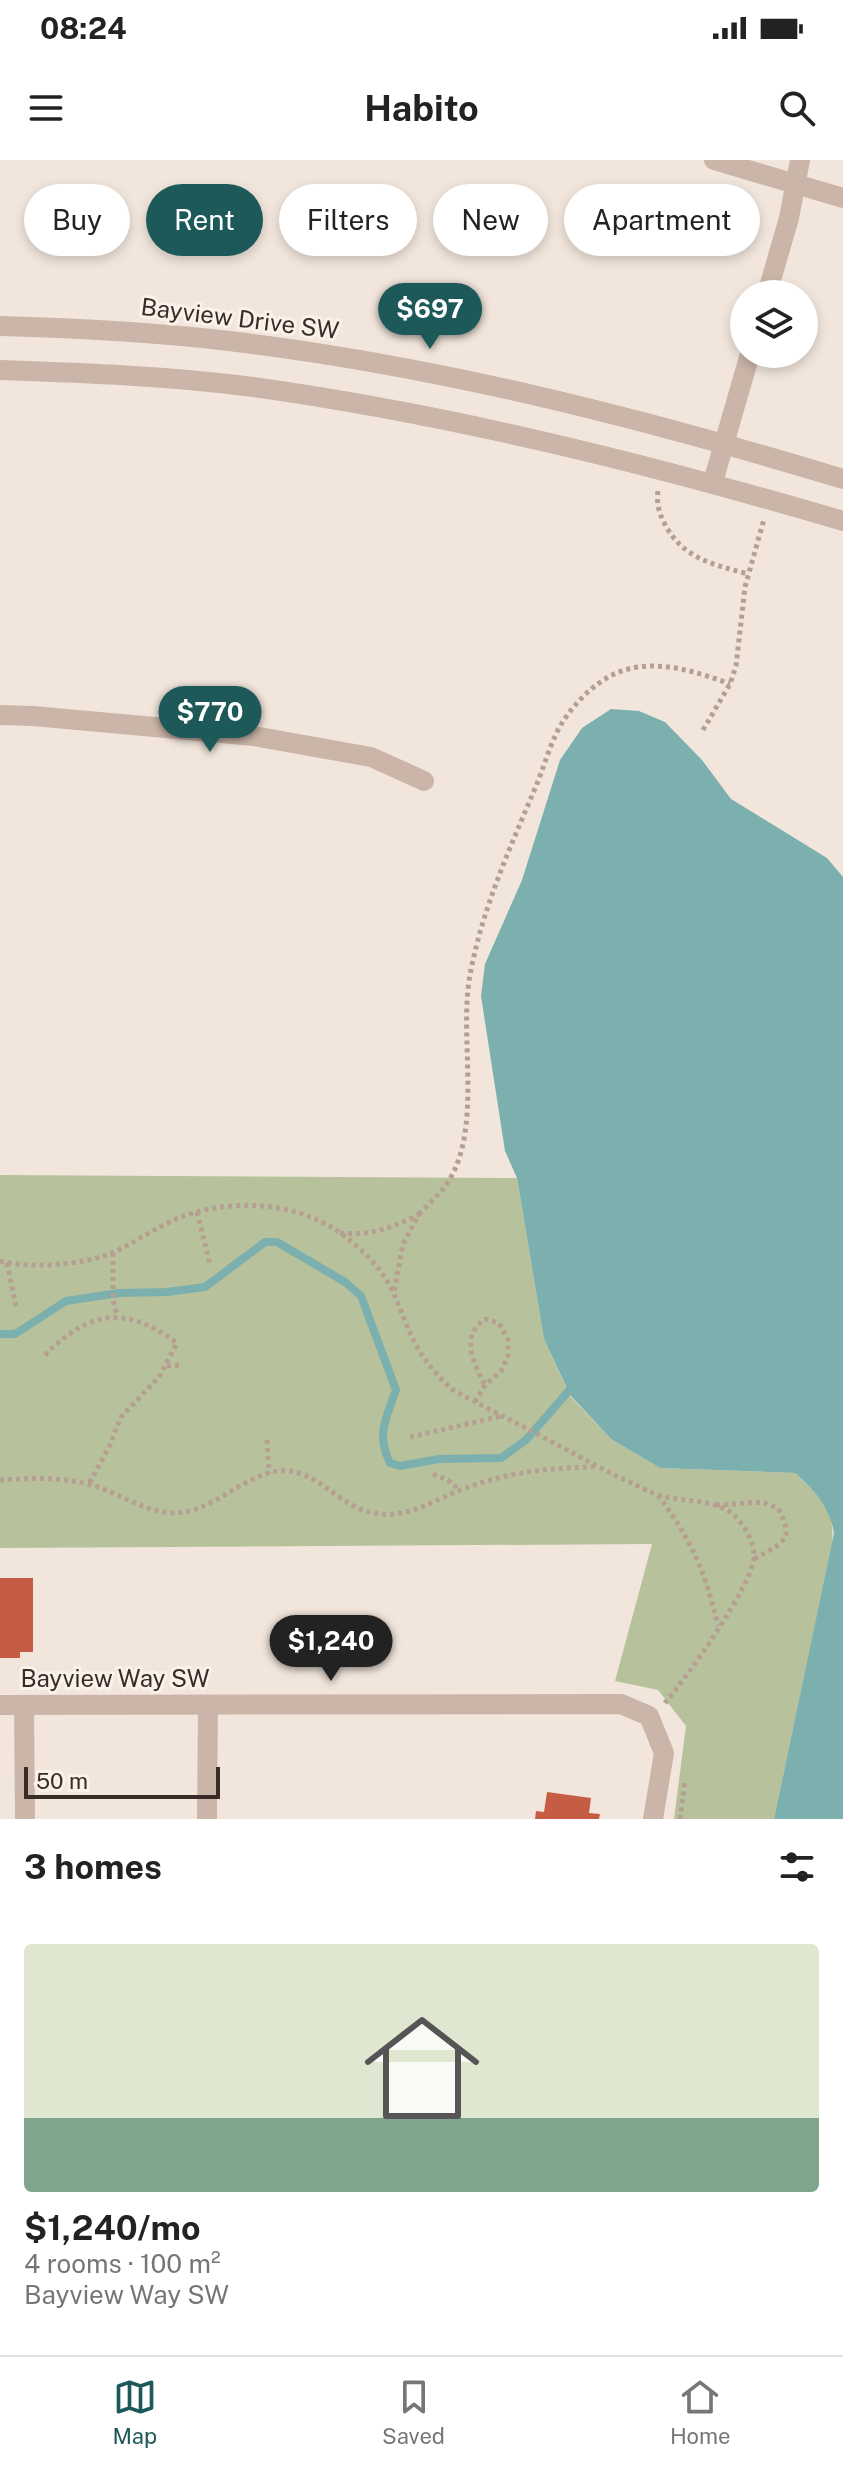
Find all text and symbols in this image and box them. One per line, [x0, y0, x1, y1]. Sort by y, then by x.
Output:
text: 08:24 [40, 10, 127, 46]
icon: menu [24, 86, 68, 130]
icon: search [775, 86, 819, 130]
text: Habito [364, 87, 479, 129]
chip: Buy [24, 184, 130, 256]
chip: Rent [146, 184, 263, 256]
chip: Filters [279, 184, 417, 256]
chip: New [433, 184, 548, 256]
chip: Apartment [564, 184, 760, 256]
map controls [730, 280, 818, 368]
button: layers [730, 280, 818, 368]
pin: $697 [383, 283, 477, 351]
street label: Bayview Drive SW [139, 292, 341, 344]
text: $697 [396, 293, 464, 324]
pin: $770 [163, 686, 257, 754]
text: $770 [177, 696, 243, 727]
pin: $1,240 [266, 1615, 396, 1683]
text: $1,240 [288, 1625, 374, 1656]
street label: Bayview Way SW [20, 1664, 210, 1692]
scale bar [24, 1763, 220, 1799]
text: 50 m [36, 1768, 88, 1794]
icon: filters [775, 1845, 819, 1889]
text: 3 homes [24, 1847, 162, 1887]
icon: home [350, 1996, 494, 2140]
text: $1,240/mo [24, 2208, 201, 2248]
text: 4 rooms · 100 m² [24, 2248, 220, 2279]
text: Bayview Way SW [24, 2279, 229, 2310]
tab: Map [112, 2375, 157, 2449]
tab: Saved [382, 2375, 445, 2449]
tab: Home [670, 2375, 731, 2449]

